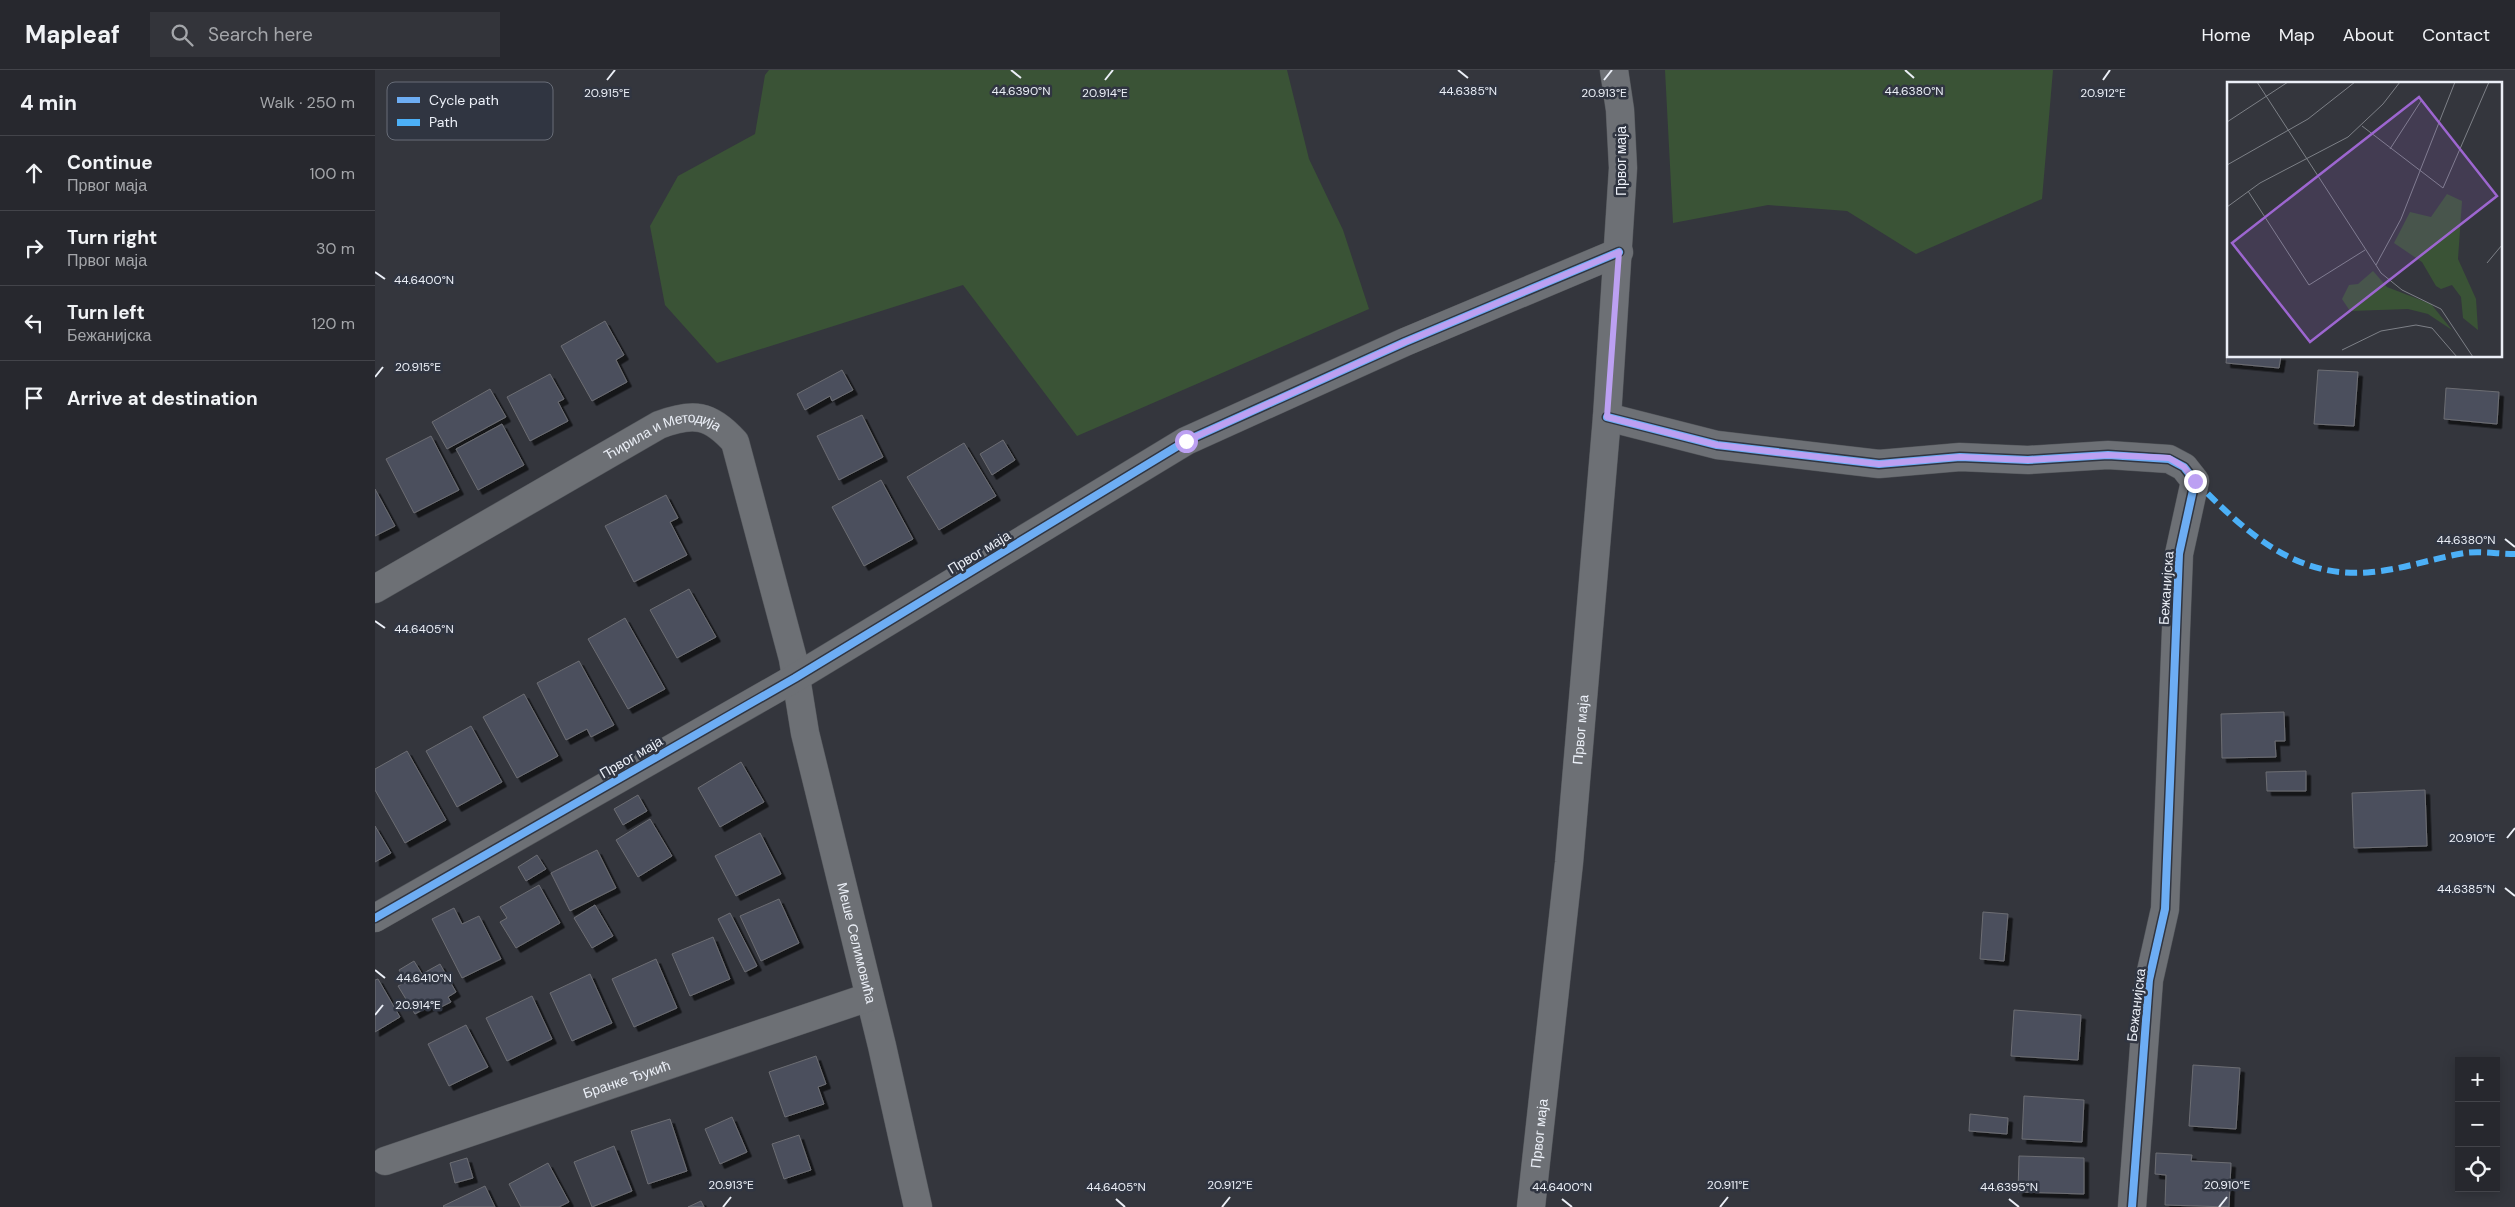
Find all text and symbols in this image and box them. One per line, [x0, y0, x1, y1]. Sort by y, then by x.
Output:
search box [150, 12, 500, 57]
text: Mapleaf [25, 19, 120, 50]
icon: search [168, 21, 196, 49]
text: Search here [208, 22, 313, 47]
text: Home [2201, 23, 2251, 47]
text: Map [2279, 23, 2315, 47]
text: About [2343, 23, 2394, 47]
text: Contact [2422, 23, 2490, 47]
legend [387, 82, 553, 140]
inset map [2227, 82, 2503, 358]
text: 44.6390°N [991, 83, 1051, 99]
text: 44.6385°N [1439, 83, 1497, 99]
text: 44.6380°N [1884, 83, 1944, 99]
text: 20.915°E [584, 85, 630, 101]
text: 20.914°E [1082, 85, 1128, 101]
text: 20.913°E [1581, 85, 1627, 101]
text: 20.912°E [2080, 85, 2126, 101]
text: 4 min [20, 89, 77, 117]
text: Cycle path [429, 91, 499, 109]
text: Walk · 250 m [260, 92, 355, 113]
text: Path [429, 113, 458, 131]
street label: Првог маја [1612, 126, 1630, 196]
text: Continue [67, 150, 153, 175]
icon: ahead [20, 159, 48, 187]
text: 100 m [310, 163, 355, 184]
text: Првог маја [67, 175, 147, 196]
text: Turn right [67, 225, 157, 250]
icon: right [20, 234, 48, 262]
text: 30 m [316, 238, 355, 259]
text: Првог маја [67, 250, 147, 271]
text: 44.6400°N [394, 272, 454, 288]
text: Turn left [67, 300, 145, 325]
icon: left [20, 309, 48, 337]
text: 120 m [311, 313, 355, 334]
text: Бежанијска [67, 325, 151, 346]
text: 20.915°E [395, 359, 441, 375]
icon: arrive [20, 384, 48, 412]
text: Arrive at destination [67, 386, 258, 411]
street label: Ћирила и Методија [601, 408, 725, 464]
route start [1175, 430, 1198, 453]
route end [2184, 470, 2207, 493]
street label: Првог маја [944, 526, 1014, 578]
text: 44.6380°N [2436, 532, 2496, 548]
street label: Бежанијска [2154, 550, 2178, 625]
text: 44.6405°N [394, 621, 454, 637]
street label: Првог маја [1568, 694, 1592, 765]
street label: Првог маја [596, 732, 666, 782]
text: 20.910°E [2449, 830, 2496, 846]
street label: Меше Селимовића [833, 881, 880, 1006]
text: 44.6385°N [2437, 881, 2495, 897]
street label: Бежанијска [2123, 967, 2149, 1043]
text: 44.6410°N [396, 970, 452, 986]
text: 20.914°E [395, 997, 441, 1013]
street label: Бранке Ђукић [580, 1056, 673, 1102]
map controls [2455, 1057, 2500, 1192]
button: + [2455, 1057, 2500, 1102]
street label: Првог маја [1526, 1097, 1552, 1169]
button: − [2455, 1102, 2500, 1147]
button: locate [2455, 1147, 2500, 1192]
text: 20.913°E [708, 1177, 754, 1193]
text: 20.912°E [1207, 1177, 1253, 1193]
text: 20.911°E [1707, 1177, 1749, 1193]
text: 20.910°E [2204, 1177, 2251, 1193]
text: 44.6405°N [1086, 1179, 1146, 1195]
text: 44.6400°N [1532, 1179, 1592, 1195]
text: 44.6395°N [1980, 1179, 2038, 1195]

